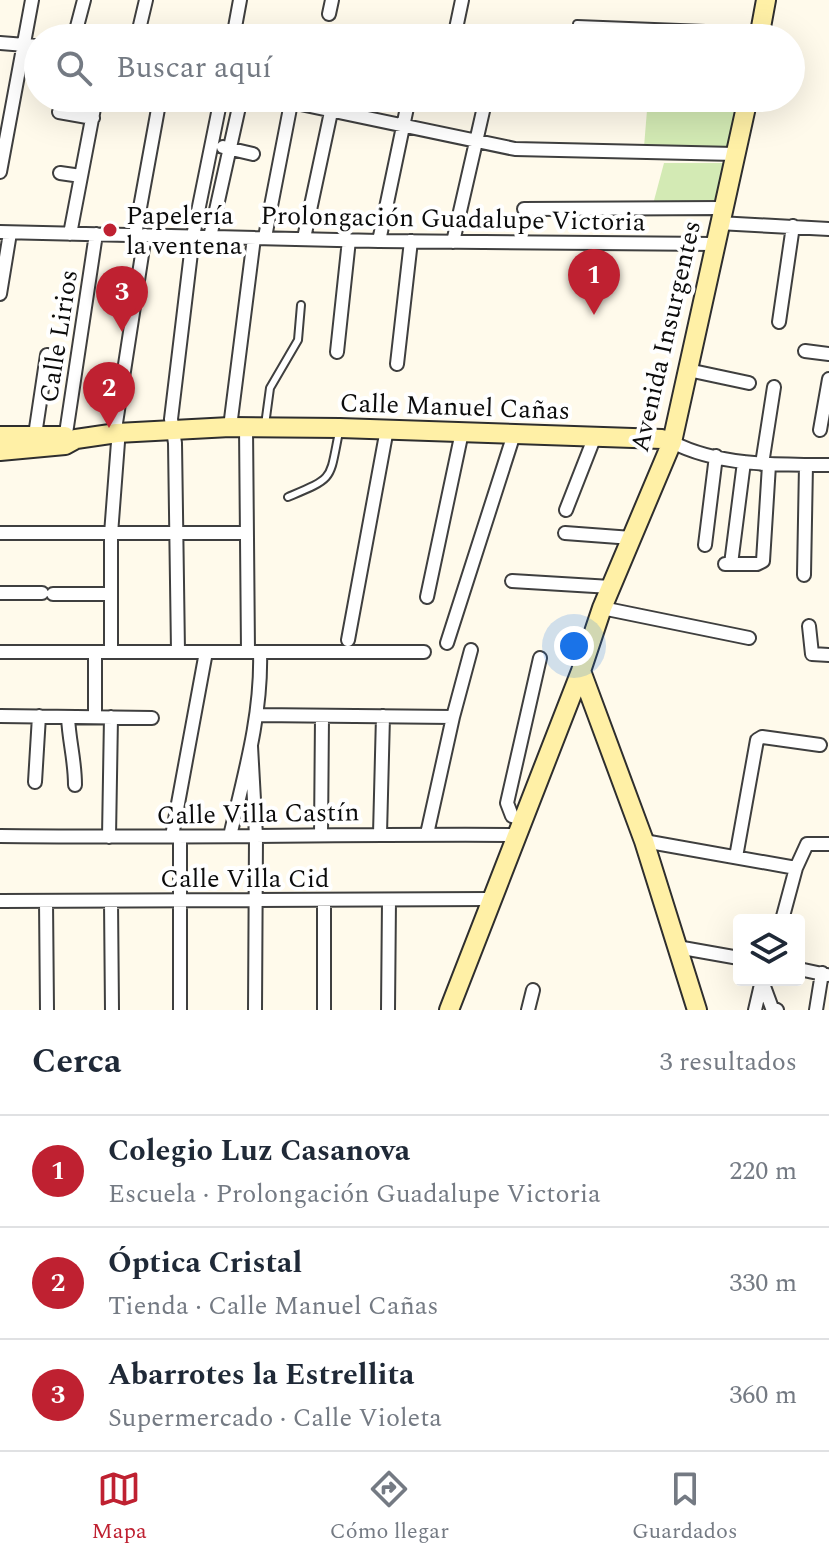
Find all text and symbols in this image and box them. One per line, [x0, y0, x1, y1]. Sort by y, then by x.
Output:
search box [24, 24, 805, 112]
text: Buscar aquí [116, 45, 272, 91]
icon: search [52, 46, 96, 90]
place label: Papelería la ventena [126, 196, 243, 266]
street label: Prolongación Guadalupe Victoria [260, 196, 646, 242]
street label: Avenida Insurgentes [620, 217, 712, 456]
marker: Papelería la ventena [101, 221, 119, 239]
pin: 1 [568, 249, 620, 315]
pin: 3 [96, 266, 148, 332]
street label: Calle Lirios [29, 267, 89, 406]
pin: 2 [83, 362, 135, 428]
street label: Calle Manuel Cañas [339, 383, 571, 431]
your location [554, 626, 594, 666]
street label: Calle Villa Castín [156, 792, 360, 836]
street label: Calle Villa Cid [160, 859, 330, 899]
map controls [733, 914, 805, 986]
button: layers [733, 914, 805, 986]
text: Cerca [32, 1036, 121, 1088]
text: 3 resultados [659, 1042, 797, 1082]
text: Colegio Luz Casanova [108, 1128, 410, 1174]
text: 1 [51, 1151, 65, 1191]
text: 220 m [729, 1151, 797, 1191]
text: Escuela · Prolongación Guadalupe Victoria [108, 1174, 601, 1214]
text: Óptica Cristal [108, 1240, 302, 1286]
text: 2 [51, 1263, 65, 1303]
text: 330 m [729, 1263, 797, 1303]
text: Tienda · Calle Manuel Cañas [108, 1286, 439, 1326]
text: Abarrotes la Estrellita [108, 1352, 414, 1398]
text: 3 [51, 1375, 65, 1415]
text: 360 m [729, 1375, 797, 1415]
text: Supermercado · Calle Violeta [108, 1398, 442, 1438]
tab: Mapa [92, 1467, 147, 1548]
tab: Cómo llegar [330, 1467, 449, 1548]
tab: Guardados [632, 1467, 737, 1548]

